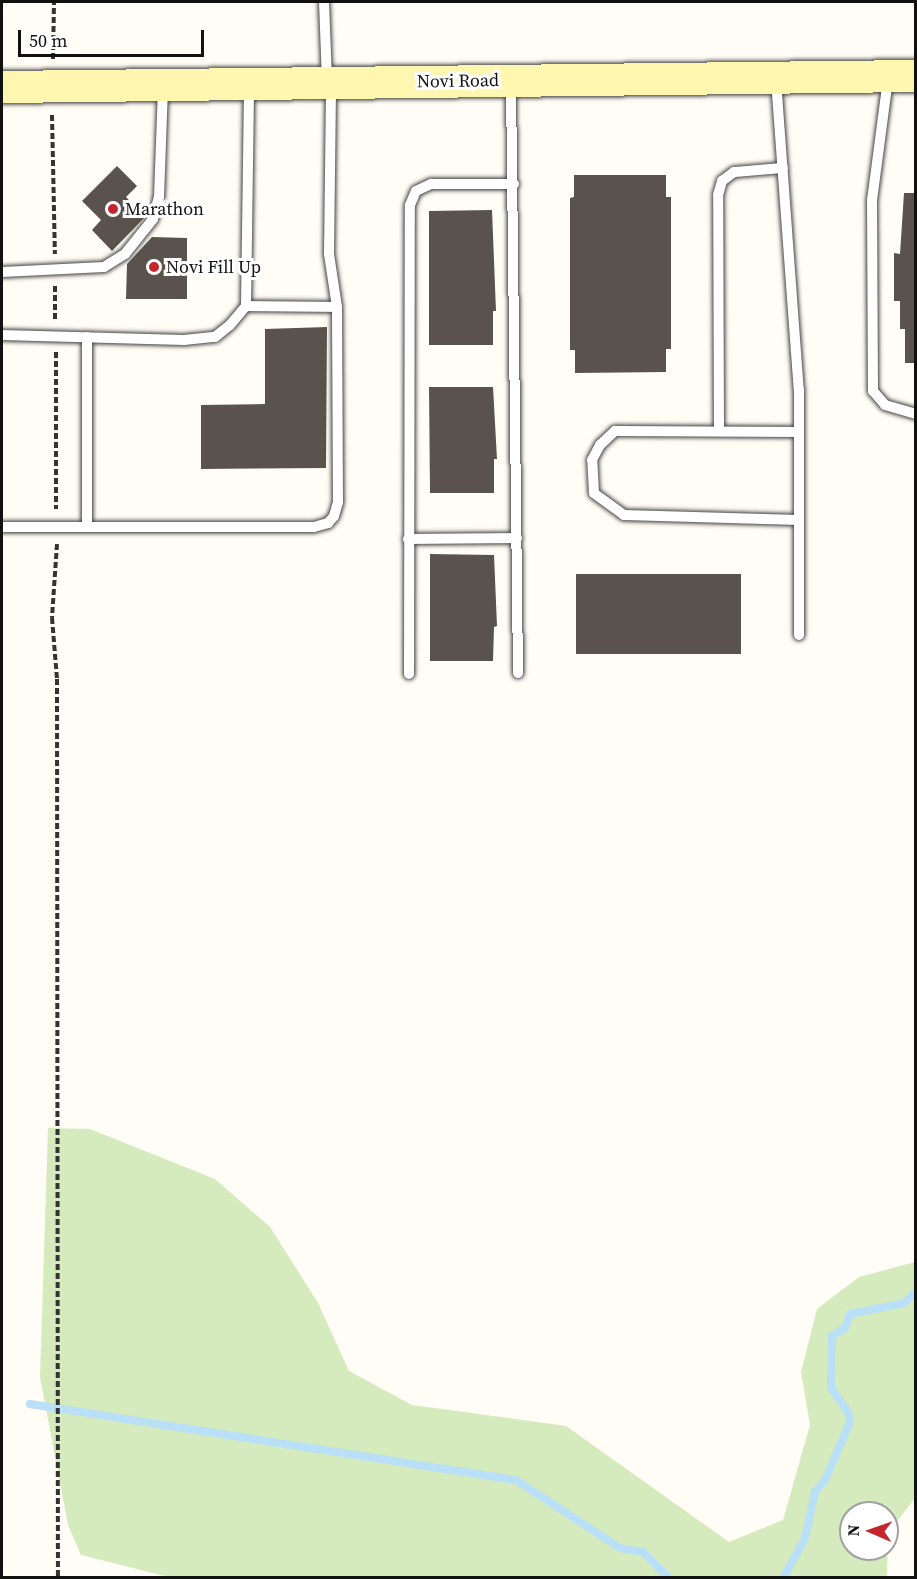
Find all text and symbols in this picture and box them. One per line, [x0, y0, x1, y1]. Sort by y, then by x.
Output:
scale bar [21, 18, 207, 56]
text: 50 m [29, 28, 67, 53]
street label: Novi Road [417, 69, 499, 93]
place label: Marathon [125, 198, 204, 220]
marker: Marathon [106, 202, 120, 216]
place label: Novi Fill Up [166, 256, 261, 278]
marker: Novi Fill Up [147, 260, 161, 274]
north arrow [839, 1501, 899, 1561]
text: N [842, 1524, 864, 1537]

